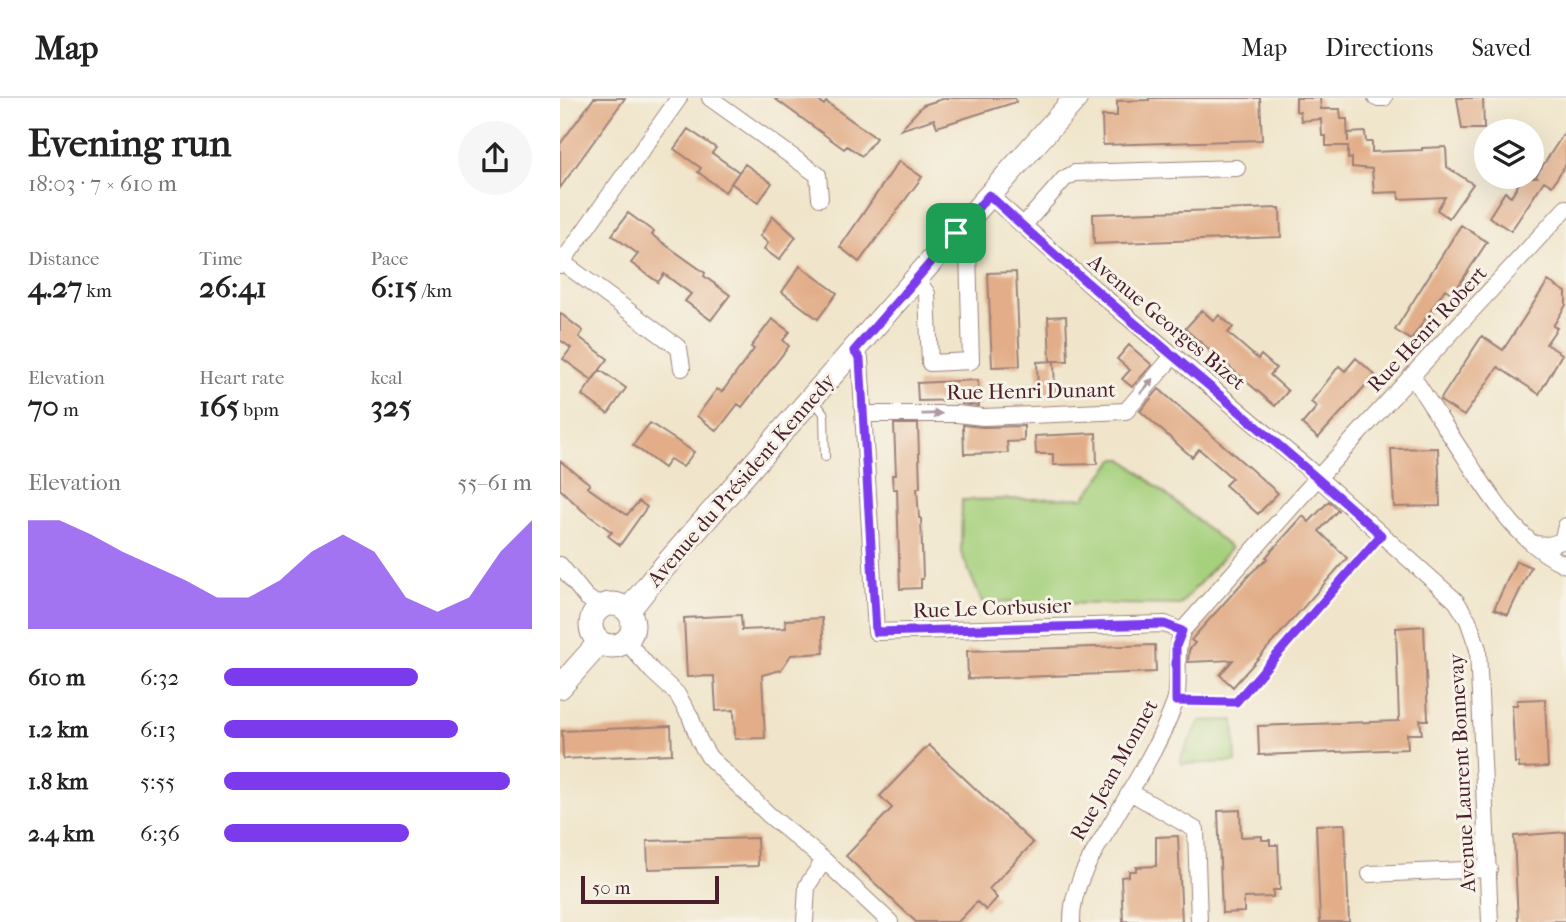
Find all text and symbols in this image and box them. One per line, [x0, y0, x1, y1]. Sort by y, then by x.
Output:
text: Map [35, 29, 98, 68]
text: Map [1241, 34, 1287, 62]
text: Directions [1325, 34, 1433, 62]
text: Saved [1471, 34, 1531, 62]
map controls [1474, 119, 1544, 189]
button: layers [1474, 119, 1544, 189]
text: Evening run [28, 121, 231, 166]
button: share [458, 121, 532, 195]
text: 18:03 · 7 × 610 m [28, 170, 177, 197]
pin [926, 203, 986, 263]
icon: arrive [937, 214, 975, 252]
text: Distance [28, 248, 99, 270]
text: Time [199, 248, 243, 270]
text: Pace [371, 248, 409, 270]
street label: Avenue Georges Bizet [1083, 249, 1251, 395]
street label: Rue Henri Robert [1362, 261, 1492, 397]
text: 4.27 [28, 270, 82, 305]
text: 26:41 [199, 270, 267, 305]
text: 6:15 [371, 270, 418, 305]
text: km [82, 280, 112, 302]
text: /km [418, 280, 452, 302]
text: Elevation [28, 367, 105, 389]
text: Heart rate [199, 367, 284, 389]
text: kcal [371, 367, 403, 389]
street label: Avenue du Président Kennedy [641, 368, 840, 592]
one-way arrow [1139, 377, 1155, 395]
street label: Rue Henri Dunant [946, 378, 1116, 404]
text: 70 [28, 389, 59, 424]
text: 165 [199, 389, 239, 424]
text: 325 [371, 389, 411, 424]
text: m [59, 399, 79, 421]
text: bpm [239, 399, 279, 421]
one-way arrow [921, 408, 943, 420]
text: Elevation [28, 469, 121, 496]
text: 55–61 m [458, 469, 532, 496]
street label: Rue Le Corbusier [912, 593, 1072, 623]
street label: Avenue Laurent Bonnevay [1444, 652, 1480, 894]
text: 610 m [28, 664, 85, 691]
text: 6:32 [140, 664, 179, 691]
street label: Rue Jean Monnet [1065, 695, 1163, 845]
text: 1.2 km [28, 716, 88, 743]
text: 6:13 [140, 716, 176, 743]
text: 1.8 km [28, 768, 88, 795]
text: 5:55 [140, 768, 175, 795]
text: 2.4 km [28, 820, 94, 847]
text: 6:36 [140, 820, 180, 847]
scale bar [581, 873, 719, 905]
text: 50 m [592, 877, 631, 899]

